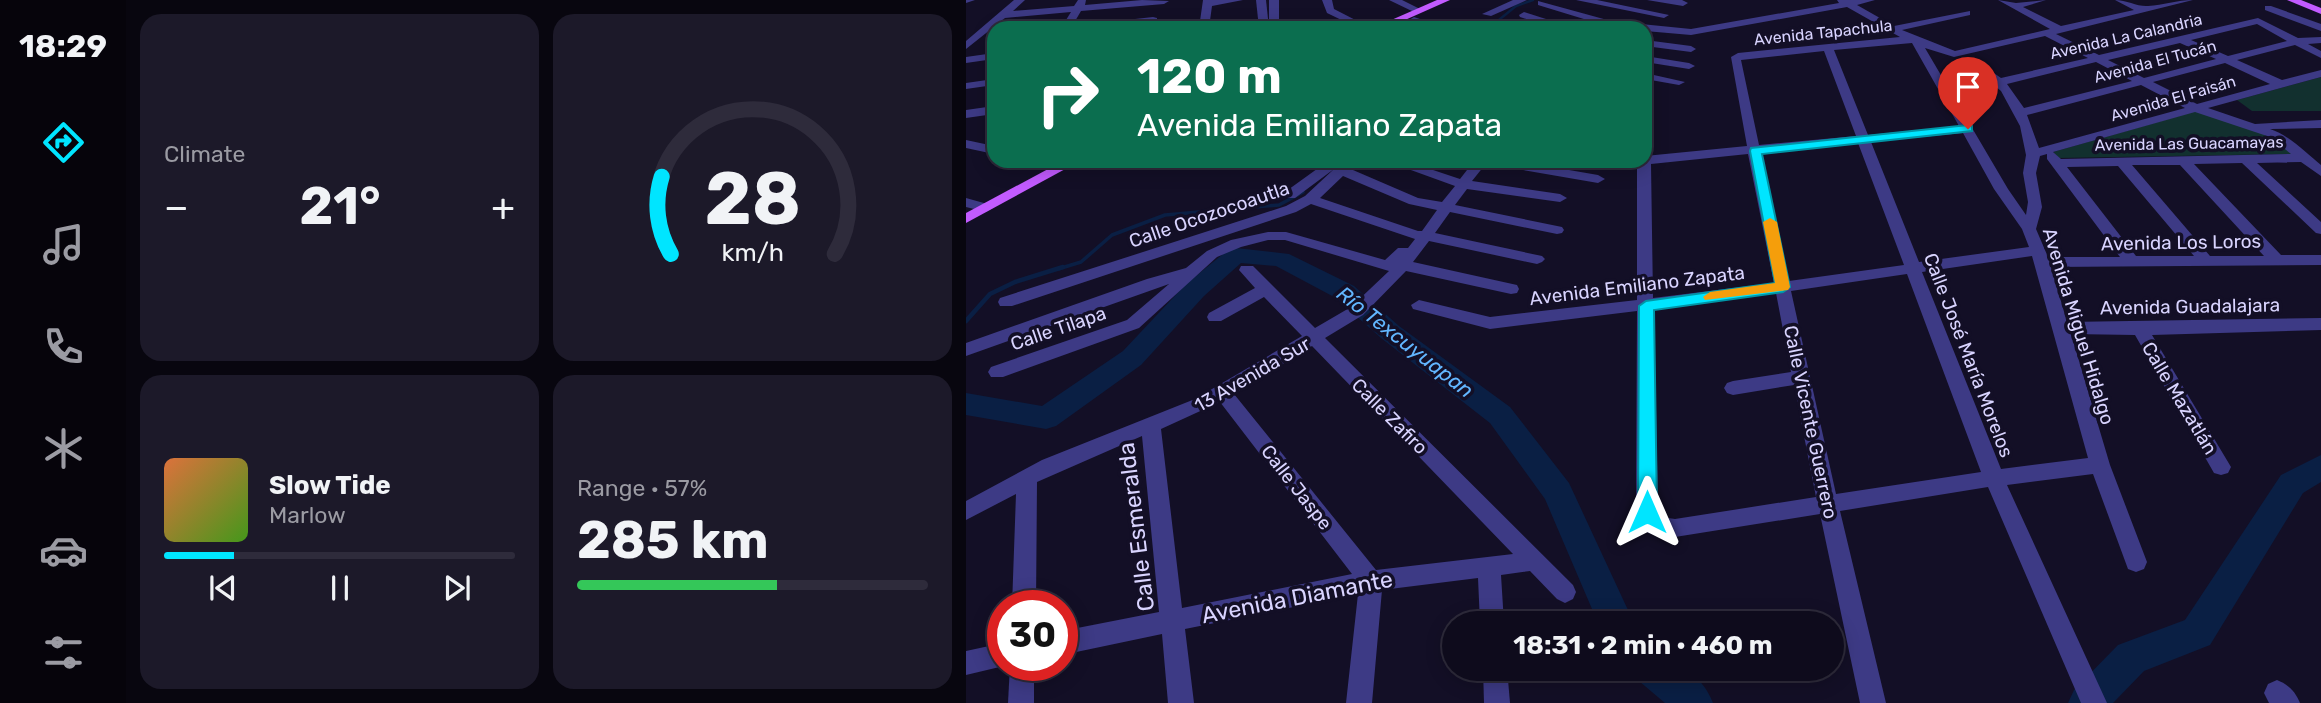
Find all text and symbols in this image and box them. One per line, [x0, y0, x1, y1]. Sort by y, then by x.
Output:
street label: Avenida La Calandria [2048, 10, 2204, 63]
street label: Avenida Tapachula [1753, 16, 1893, 49]
text: 18:29 [19, 27, 107, 65]
street label: Avenida El Tucán [2092, 36, 2218, 87]
text: 120 m [1137, 47, 1282, 105]
icon: right [1022, 49, 1113, 140]
pin [1938, 57, 1998, 129]
icon: arrive [1949, 68, 1987, 106]
street label: Avenida El Faisán [2108, 72, 2238, 125]
text: Avenida Emiliano Zapata [1137, 106, 1502, 144]
icon: directions [39, 118, 88, 167]
street label: Avenida Las Guacamayas [2094, 132, 2284, 155]
text: Climate [164, 140, 245, 168]
text: 28 [704, 156, 801, 242]
text: 21° [300, 175, 381, 237]
street label: Calle Ocozocoautla [1126, 176, 1292, 253]
text: − [164, 184, 189, 230]
text: + [491, 184, 515, 230]
icon: music [39, 220, 88, 269]
street label: Avenida Miguel Hidalgo [2038, 225, 2119, 427]
street label: Avenida Los Loros [2101, 230, 2261, 255]
text: km/h [721, 237, 784, 266]
street label: Calle José María Morelos [1919, 250, 2018, 461]
street label: Avenida Emiliano Zapata [1528, 261, 1746, 310]
water label: Río Texcuyuapan [1332, 280, 1479, 403]
street label: Avenida Guadalajara [2100, 293, 2280, 320]
street label: Calle Tilapa [1007, 301, 1109, 356]
icon: phone [39, 322, 88, 371]
street label: Calle Vicente Guerrero [1779, 323, 1842, 521]
street label: 13 Avenida Sur [1190, 332, 1315, 417]
street label: Calle Mazatlán [2137, 338, 2222, 459]
street label: Calle Zafiro [1347, 374, 1432, 459]
icon: climate [39, 424, 88, 473]
street label: Calle Jaspe [1256, 440, 1337, 534]
street label: Calle Esmeralda [1112, 441, 1160, 613]
text: Slow Tide [269, 470, 391, 501]
text: Range · 57% [577, 474, 707, 502]
position arrow [1610, 475, 1684, 549]
text: Marlow [269, 501, 346, 529]
text: 285 km [577, 509, 769, 571]
icon: car [39, 526, 88, 575]
street label: Avenida Diamante [1199, 565, 1395, 629]
icon: previous [204, 569, 242, 607]
icon: pause [321, 569, 359, 607]
icon: next [438, 569, 476, 607]
speed limit sign: 30 [987, 590, 1078, 681]
icon: filters [39, 628, 88, 677]
text: 18:31 · 2 min · 460 m [1513, 630, 1773, 661]

